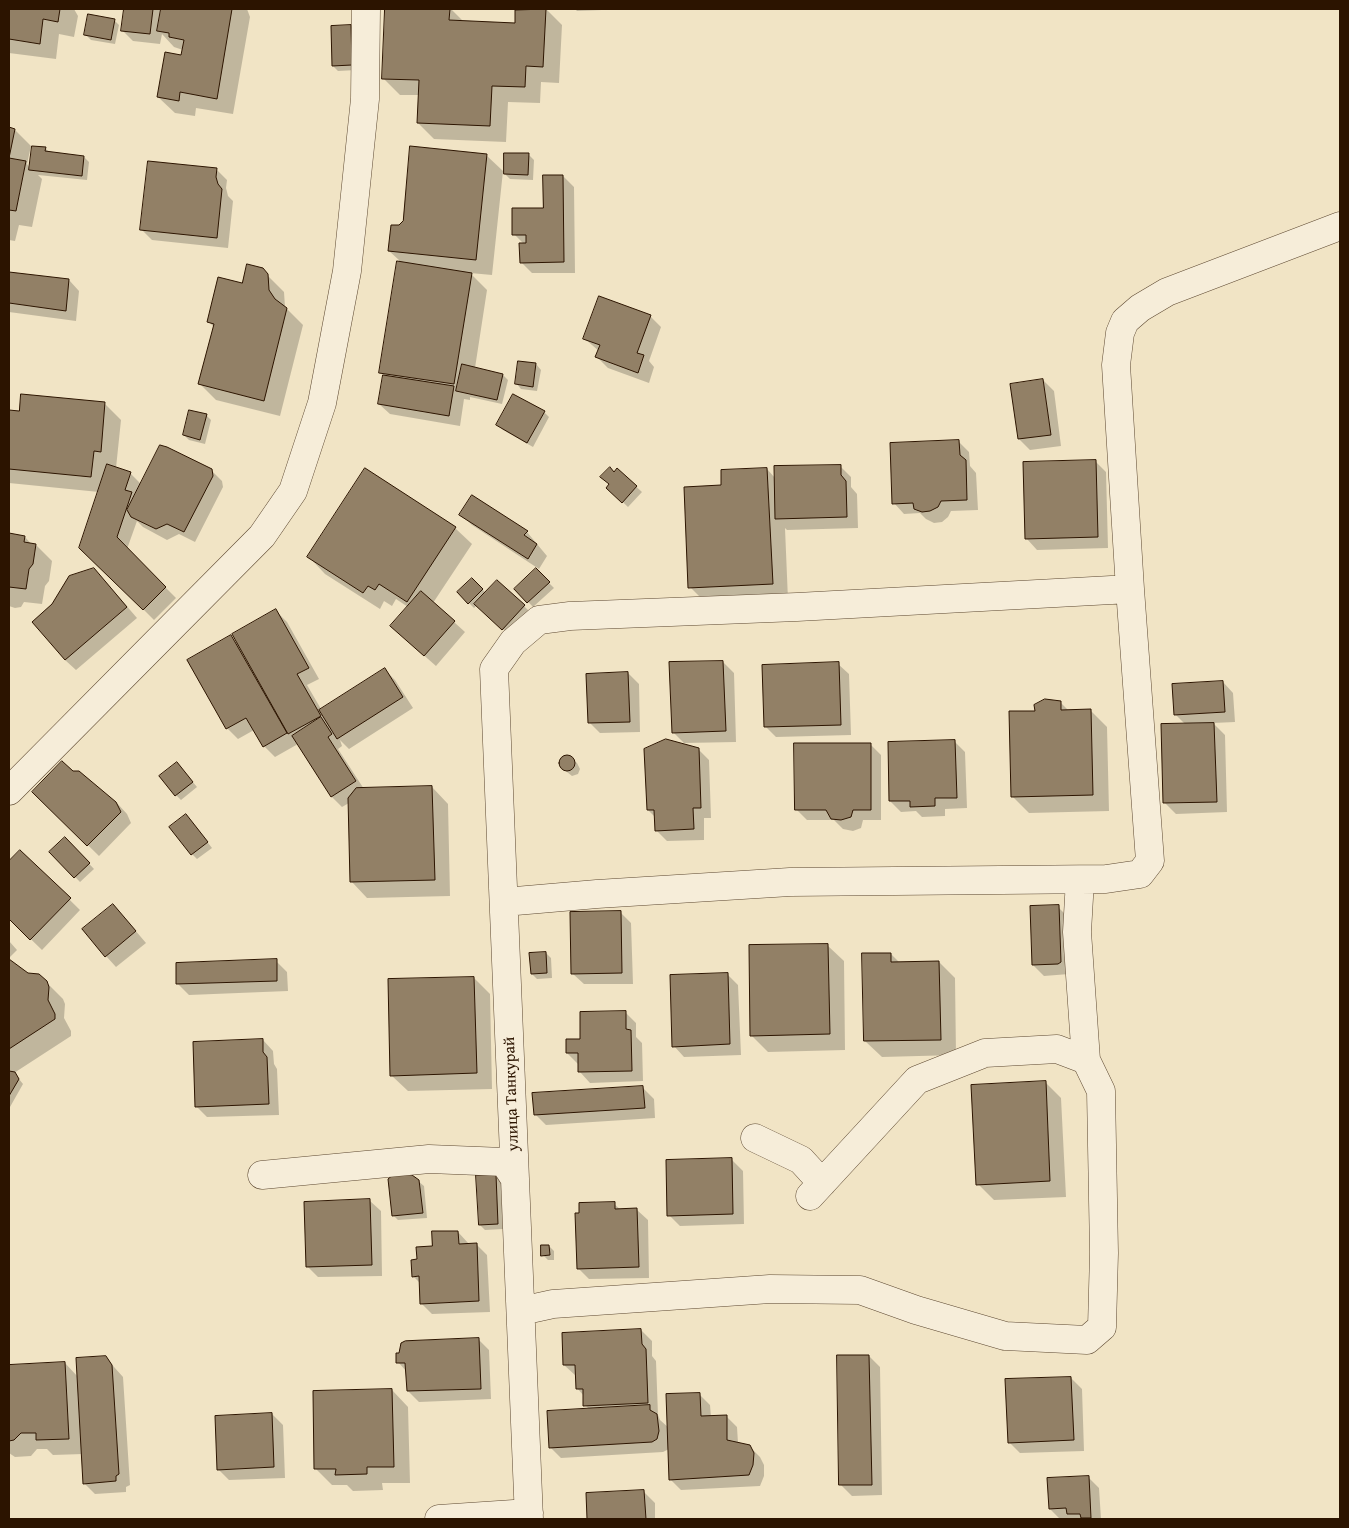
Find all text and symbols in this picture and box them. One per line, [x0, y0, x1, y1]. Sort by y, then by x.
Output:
street label: улица Танкурай [500, 1036, 524, 1152]

